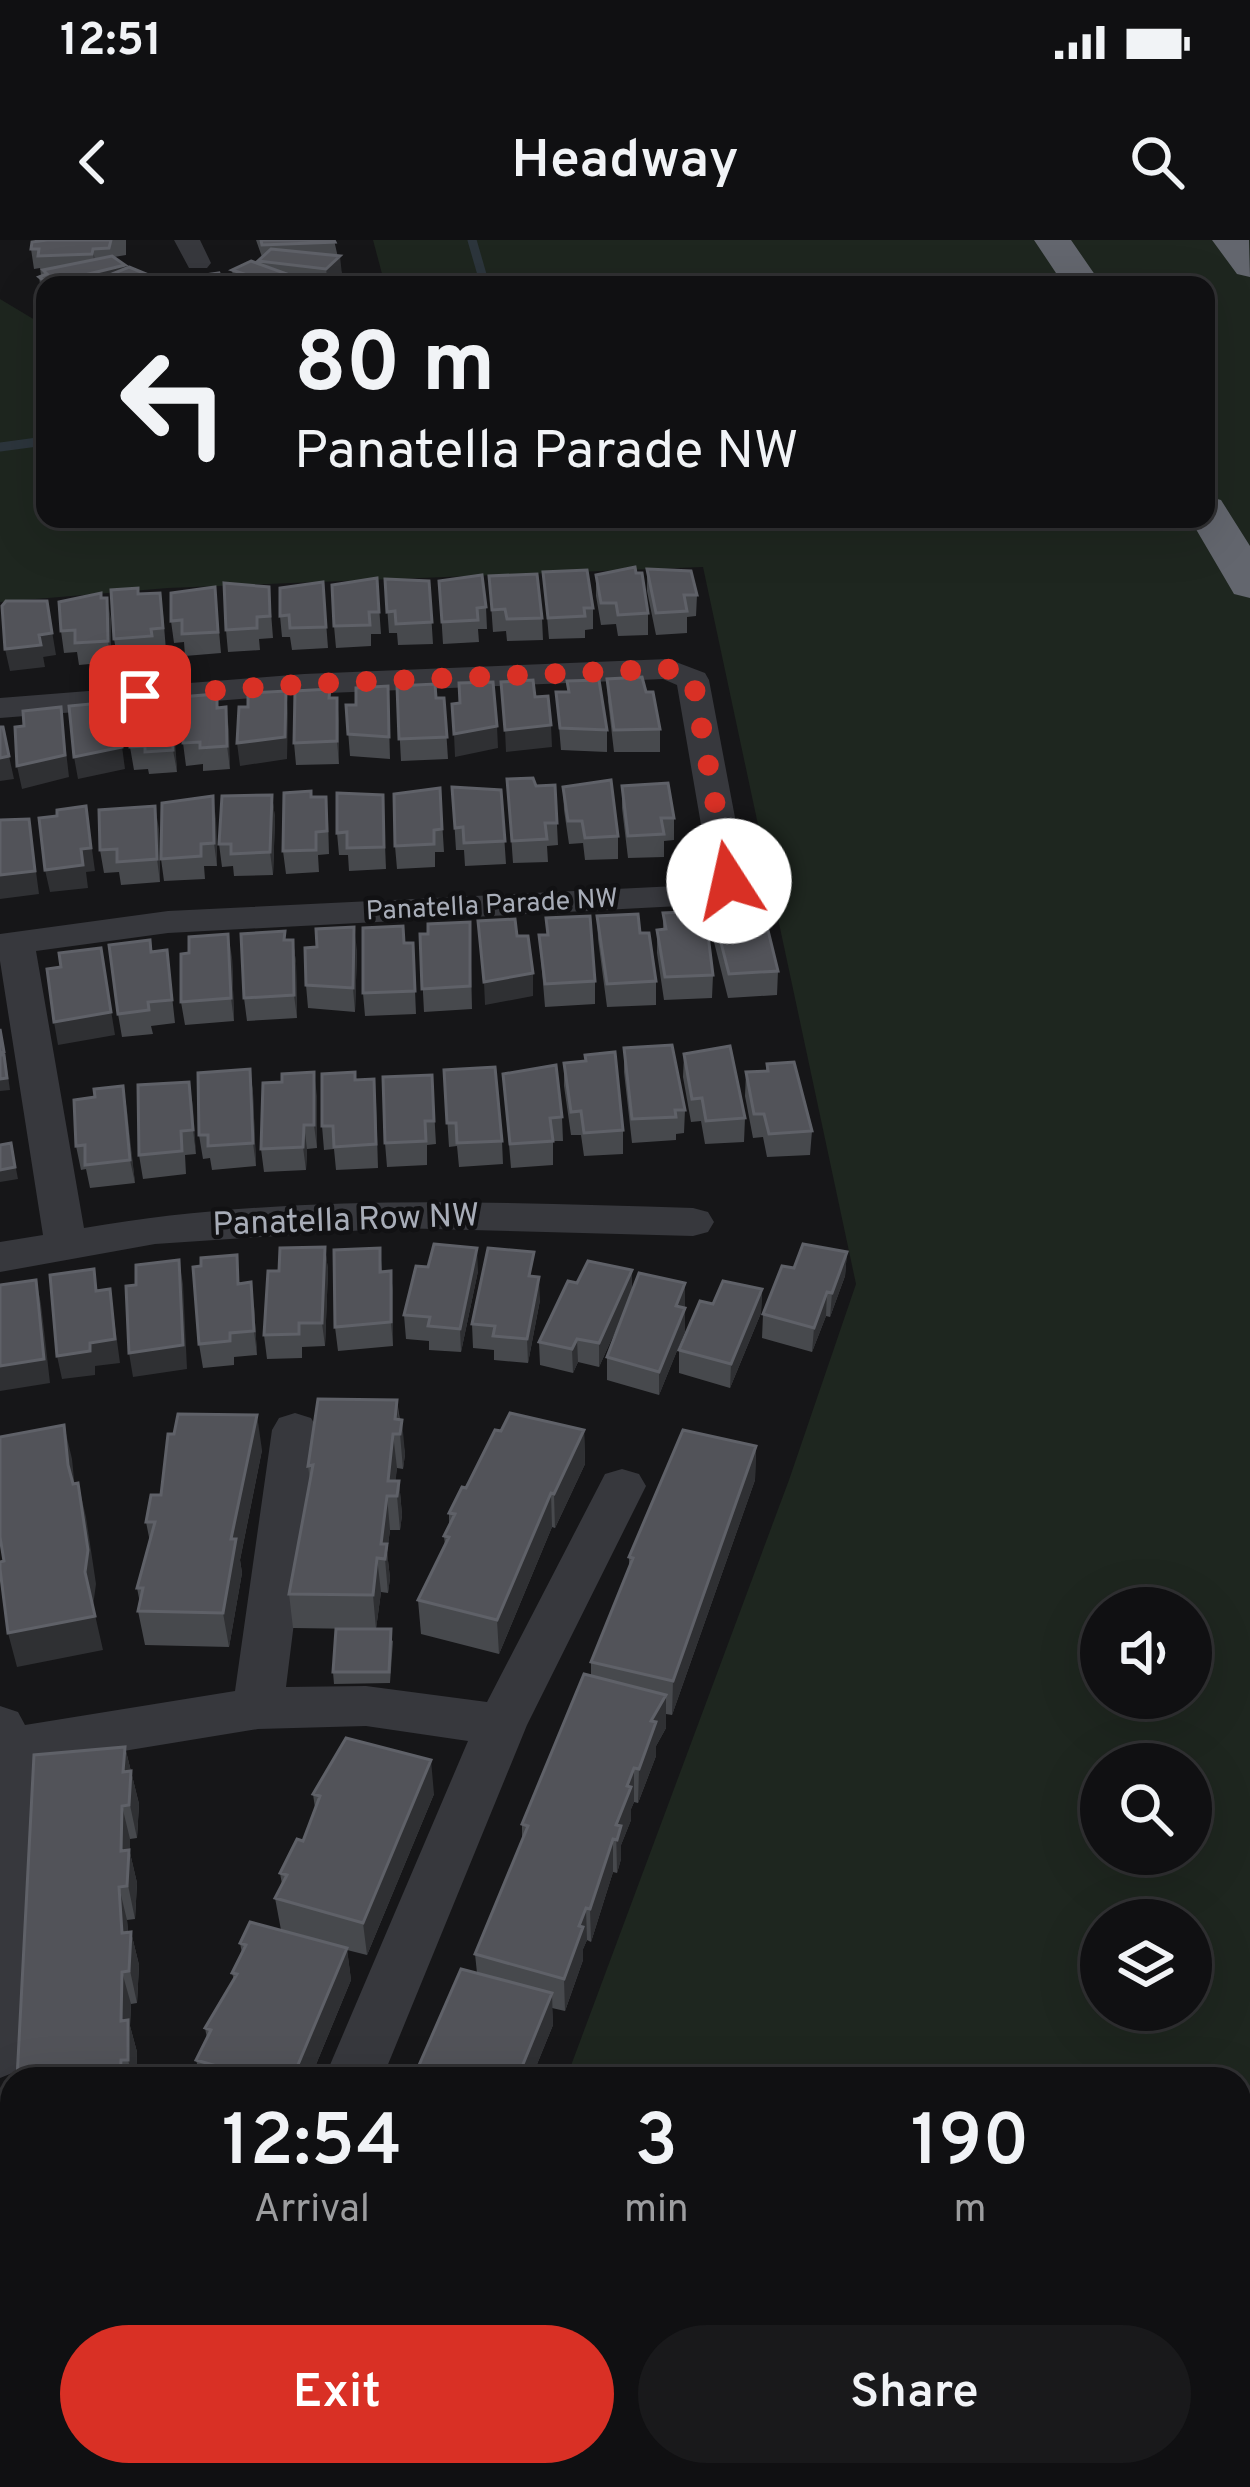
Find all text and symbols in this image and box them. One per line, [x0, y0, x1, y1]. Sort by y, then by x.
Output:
text: 12:51 [60, 14, 162, 71]
text: Headway [511, 128, 739, 197]
icon: back [60, 129, 126, 195]
icon: search [1124, 129, 1190, 195]
text: 80 m [294, 315, 495, 421]
icon: left [96, 324, 252, 480]
text: Panatella Parade NW [294, 419, 799, 488]
pin [89, 645, 191, 747]
icon: arrive [107, 663, 173, 729]
position arrow [666, 818, 792, 944]
street label: Panatella Parade NW [365, 882, 619, 930]
street label: Panatella Row NW [212, 1196, 480, 1248]
map controls [1080, 1587, 1212, 2031]
button: sound [1080, 1587, 1212, 1719]
button: search [1080, 1743, 1212, 1875]
button: layers [1080, 1899, 1212, 2031]
text: 12:54 [222, 2099, 402, 2191]
text: 3 [635, 2099, 678, 2191]
text: 190 [910, 2099, 1029, 2191]
text: Arrival [254, 2187, 370, 2236]
text: min [624, 2187, 689, 2236]
text: m [953, 2187, 986, 2236]
button: Exit [60, 2325, 614, 2463]
button: Share [638, 2325, 1191, 2463]

